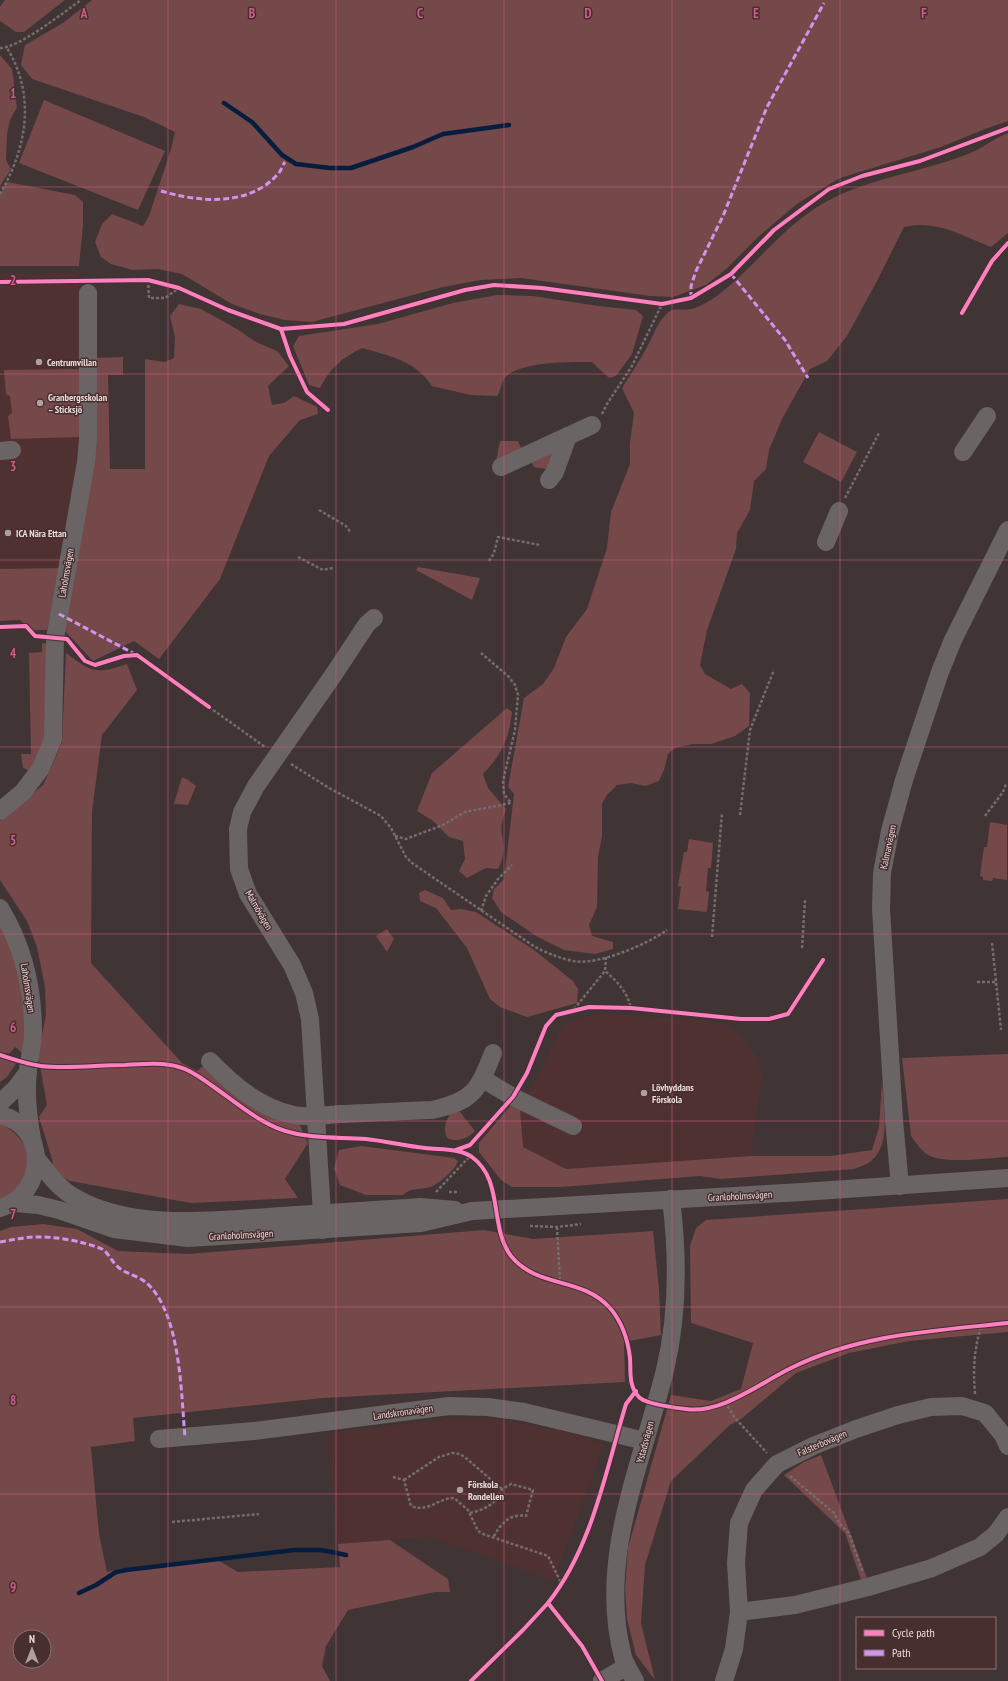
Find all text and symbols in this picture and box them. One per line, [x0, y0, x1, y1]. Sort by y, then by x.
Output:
text: A [80, 5, 88, 22]
text: B [249, 5, 255, 22]
text: C [417, 5, 423, 22]
text: D [585, 5, 592, 22]
text: E [753, 5, 759, 22]
text: F [921, 5, 927, 22]
text: 1 [10, 85, 16, 102]
text: 2 [10, 272, 16, 289]
place label: Centrumvillan [47, 356, 97, 369]
marker: Centrumvillan [34, 357, 44, 367]
place label: Granbergsskolan – Sticksjö [48, 391, 108, 416]
marker: Granbergsskolan – Sticksjö [35, 398, 45, 408]
text: 3 [10, 458, 16, 475]
place label: ICA Nära Ettan [16, 527, 67, 540]
marker: ICA Nära Ettan [3, 528, 13, 538]
street label: Laholmsvägen [55, 547, 77, 599]
text: 4 [10, 645, 17, 662]
street label: Kalmarvägen [877, 824, 899, 870]
text: 5 [10, 832, 16, 849]
street label: Malmövägen [242, 888, 276, 932]
street label: Laholmsvägen [18, 962, 38, 1014]
text: 6 [10, 1019, 16, 1036]
place label: Lövhyddans Förskola [652, 1081, 694, 1106]
marker: Lövhyddans Förskola [639, 1088, 649, 1098]
street label: Granloholmsvägen [708, 1188, 772, 1204]
text: 7 [10, 1206, 16, 1223]
street label: Granloholmsvägen [209, 1227, 273, 1243]
text: 8 [10, 1392, 16, 1409]
street label: Landskronavägen [372, 1401, 434, 1423]
street label: Ystadsvägen [633, 1420, 657, 1464]
street label: Falsterbovägen [795, 1427, 849, 1459]
place label: Förskola Rondellen [468, 1478, 504, 1503]
marker: Förskola Rondellen [455, 1485, 465, 1495]
text: 9 [10, 1579, 16, 1596]
legend [856, 1617, 996, 1669]
text: Cycle path [892, 1625, 935, 1640]
north arrow [12, 1629, 52, 1669]
text: N [29, 1632, 35, 1646]
text: Path [892, 1645, 910, 1660]

